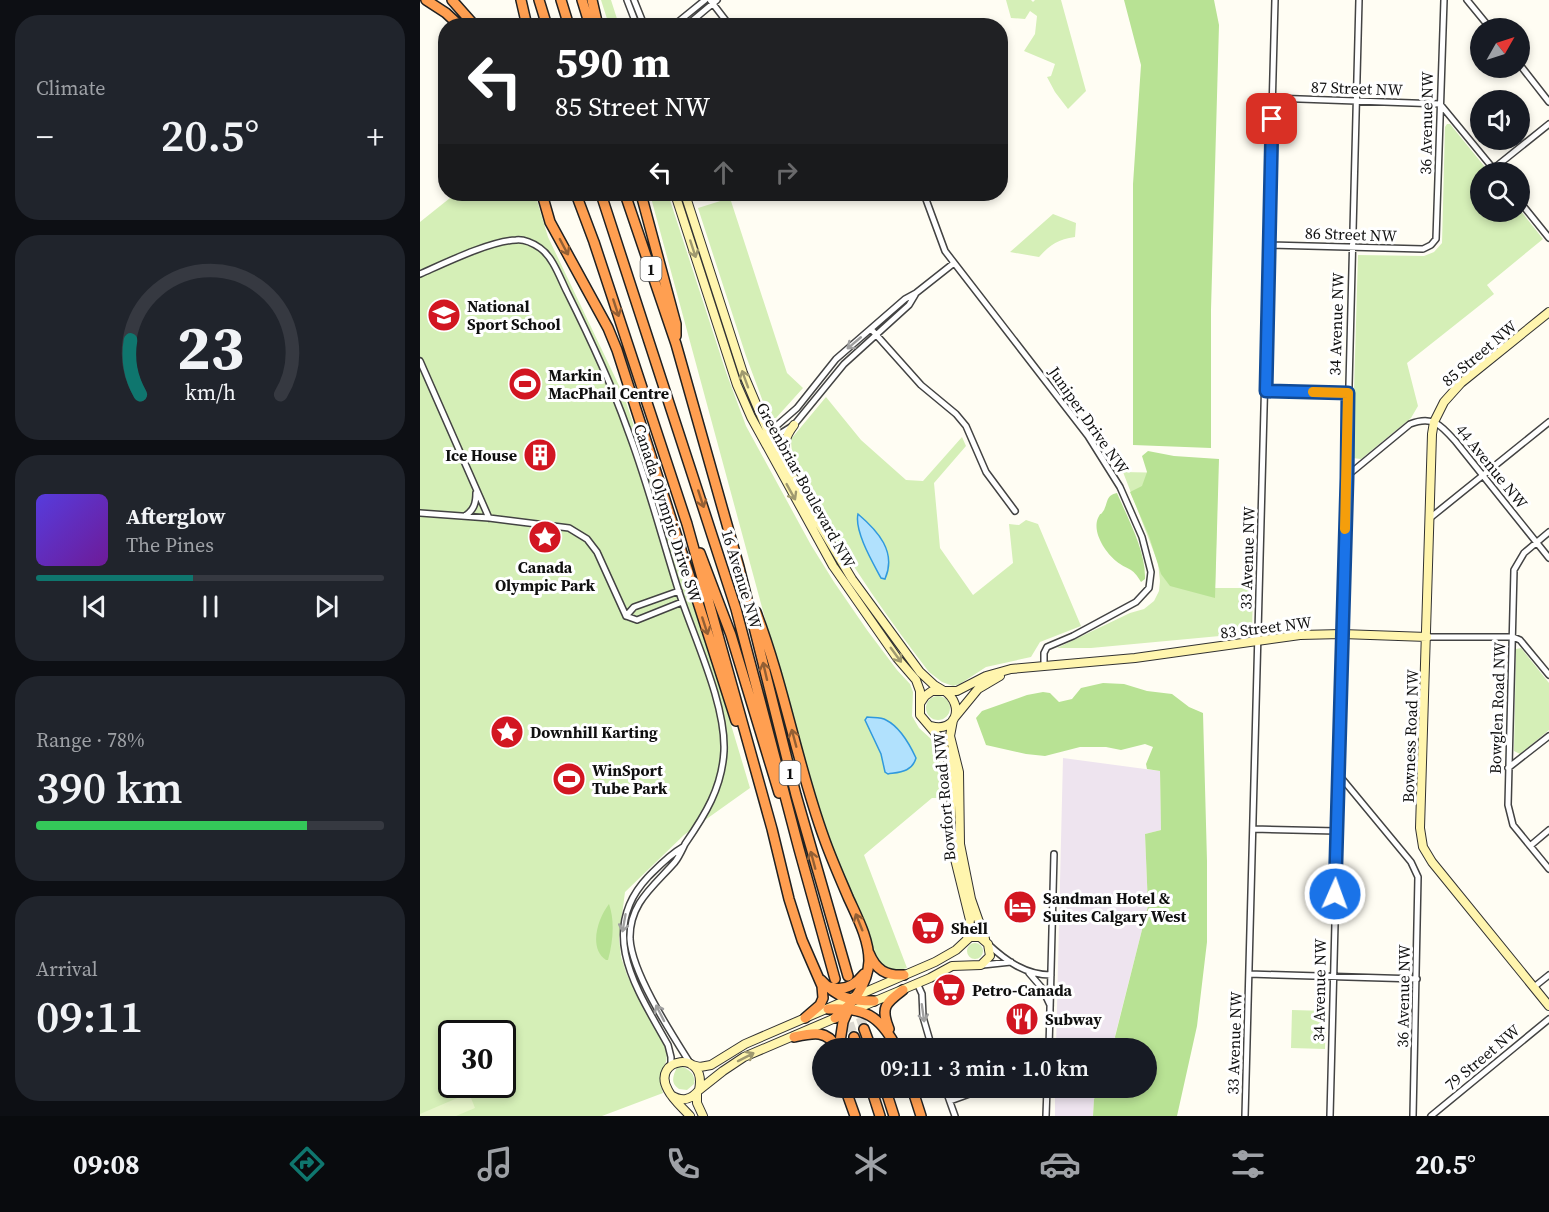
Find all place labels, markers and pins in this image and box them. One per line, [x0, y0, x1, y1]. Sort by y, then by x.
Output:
pin [1246, 93, 1297, 144]
place label: National Sport School [467, 295, 561, 335]
school or university icon: National Sport School [426, 297, 462, 333]
place label: Markin MacPhail Centre [548, 364, 669, 404]
sports icon: Markin MacPhail Centre [507, 366, 543, 402]
building icon: Ice House [522, 437, 558, 473]
place label: Ice House [445, 444, 517, 466]
place icon: Canada Olympic Park [527, 519, 563, 555]
place label: Canada Olympic Park [495, 556, 595, 596]
place icon: Downhill Karting [489, 714, 525, 750]
place label: Downhill Karting [530, 721, 658, 743]
place label: WinSport Tube Park [592, 759, 668, 799]
sports icon: WinSport Tube Park [551, 761, 587, 797]
place label: Sandman Hotel & Suites Calgary West [1043, 887, 1187, 927]
hotel icon: Sandman Hotel & Suites Calgary West [1002, 889, 1038, 925]
supermarket icon: Shell [910, 910, 946, 946]
place label: Shell [951, 917, 988, 939]
supermarket icon: Petro-Canada [931, 972, 967, 1008]
place label: Petro-Canada [972, 979, 1072, 1001]
restaurant icon: Subway [1004, 1001, 1040, 1037]
place label: Subway [1045, 1008, 1102, 1030]

